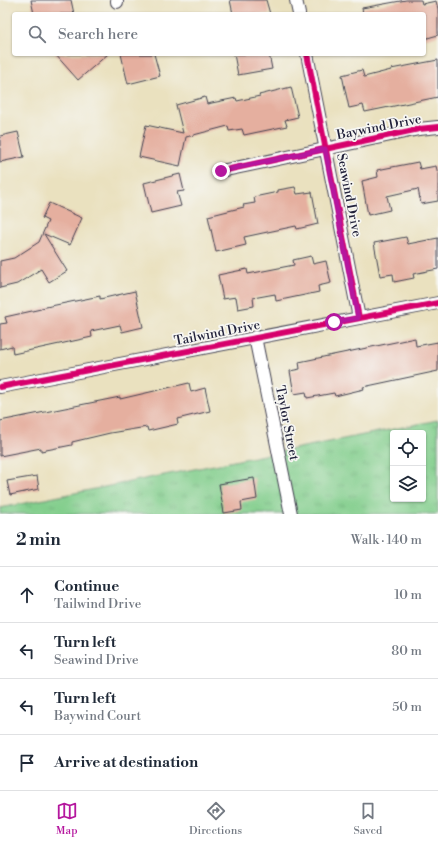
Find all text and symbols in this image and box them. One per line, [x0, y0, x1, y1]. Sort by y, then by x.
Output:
search box [12, 12, 426, 56]
icon: search [26, 23, 48, 45]
text: Search here [58, 25, 138, 44]
street label: Baywind Drive [334, 111, 423, 143]
street label: Seawind Drive [333, 152, 365, 239]
route end [212, 162, 230, 180]
route start [325, 313, 343, 331]
street label: Tailwind Drive [173, 317, 262, 349]
street label: Taylor Street [272, 384, 302, 462]
map controls [390, 430, 426, 502]
button: locate [390, 430, 426, 466]
button: layers [390, 466, 426, 502]
text: 2 min [16, 529, 61, 551]
text: Walk · 140 m [351, 532, 422, 548]
text: Continue [54, 577, 119, 596]
icon: ahead [16, 584, 38, 606]
text: 10 m [394, 587, 422, 603]
text: Tailwind Drive [54, 596, 141, 612]
text: Turn left [54, 633, 116, 652]
icon: left [16, 640, 38, 662]
text: 80 m [391, 643, 422, 659]
text: Seawind Drive [54, 652, 139, 668]
text: Turn left [54, 689, 116, 708]
icon: left [16, 696, 38, 718]
text: 50 m [392, 699, 422, 715]
text: Baywind Court [54, 708, 141, 724]
icon: arrive [16, 752, 38, 774]
text: Arrive at destination [54, 753, 198, 772]
tab: Map [56, 800, 78, 838]
tab: Directions [189, 800, 242, 838]
tab: Saved [353, 800, 382, 838]

